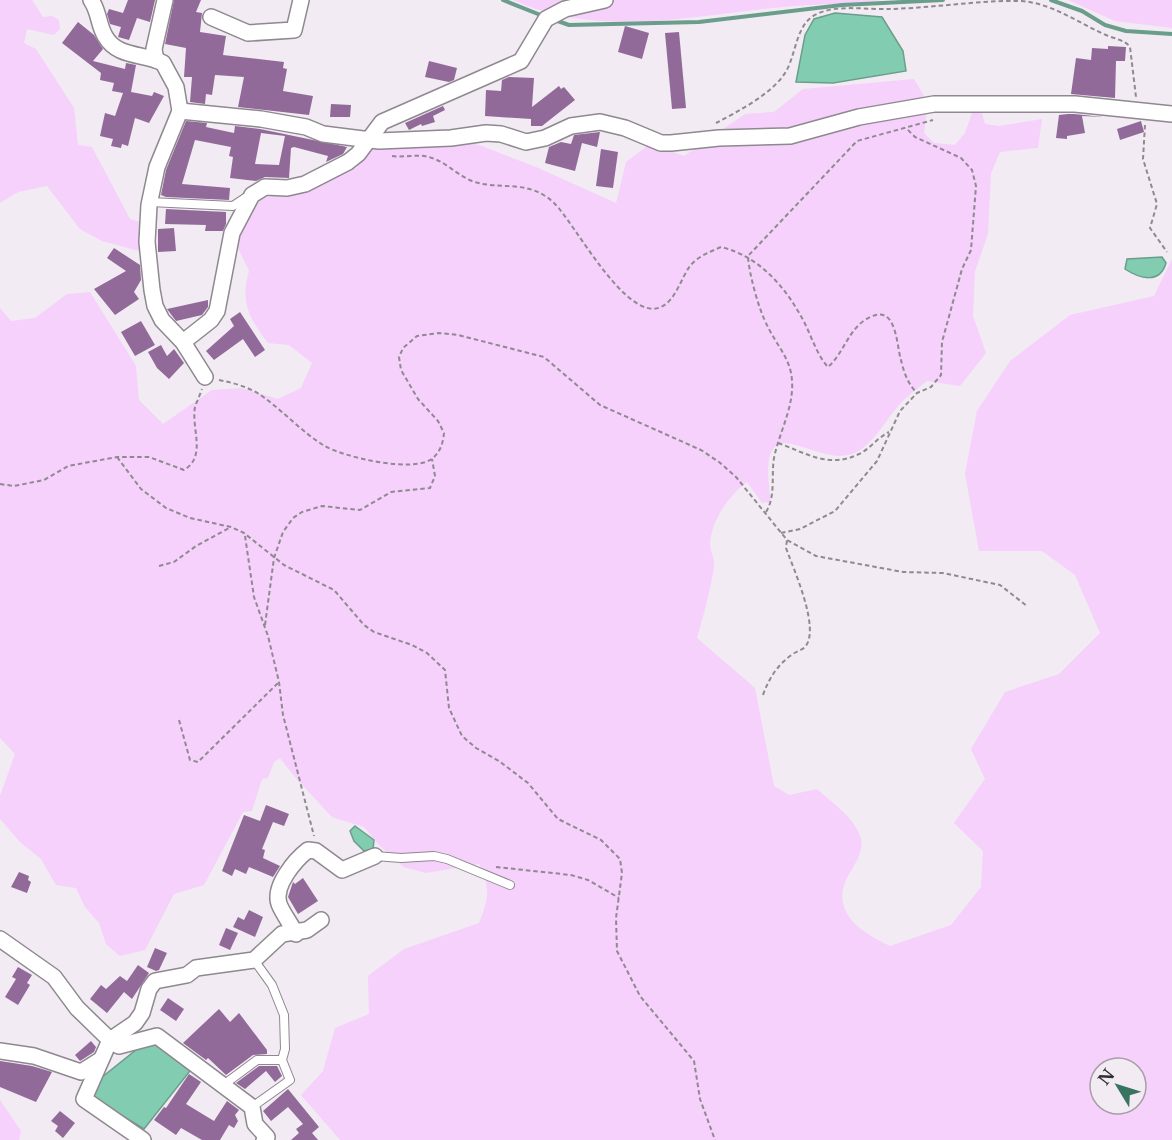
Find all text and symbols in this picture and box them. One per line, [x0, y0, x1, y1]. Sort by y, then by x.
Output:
north arrow [1088, 1056, 1148, 1116]
text: N [1094, 1065, 1119, 1089]

